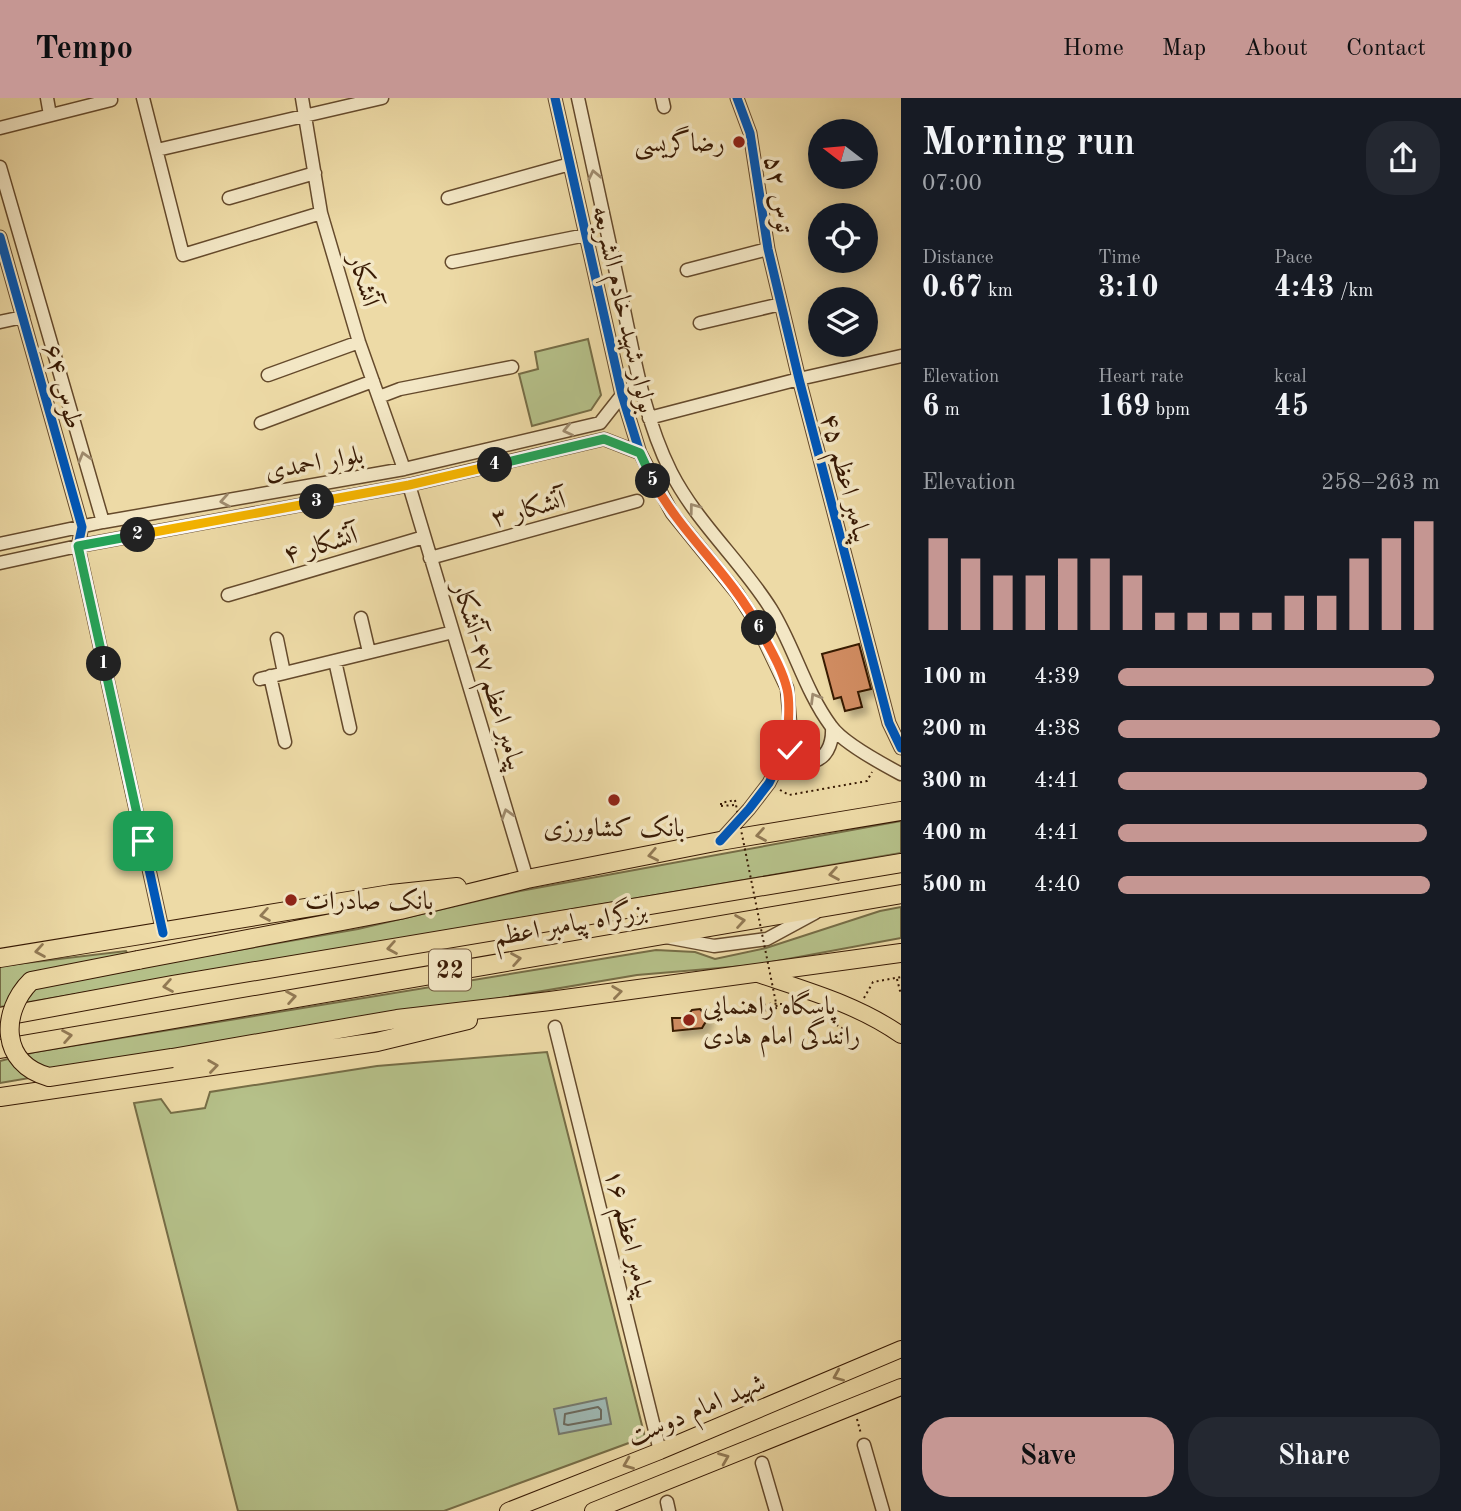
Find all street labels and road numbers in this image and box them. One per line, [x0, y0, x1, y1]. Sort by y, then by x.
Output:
street label: توس ۵۲ [757, 154, 797, 236]
street label: بولوار شهید خادم الشریعه [579, 203, 660, 417]
street label: آتشکار [341, 247, 387, 312]
street label: طوس ۶۴ [36, 341, 87, 433]
street label: پیامبر اعظم ۴۵ [806, 411, 875, 549]
street label: بلوار احمدی [263, 442, 366, 486]
street label: آتشکار ۳ [488, 483, 571, 533]
street label: آتشکار ۴ [280, 519, 363, 570]
street label: پیامبر اعظم ۴۷-آتشکار [437, 575, 533, 777]
street label: بزرگراه پیامبر اعظم [491, 893, 651, 961]
road number: 22 [429, 950, 471, 990]
street label: پیامبر اعظم ۱۶ [590, 1167, 657, 1305]
street label: شهید امام دوست [624, 1370, 773, 1459]

